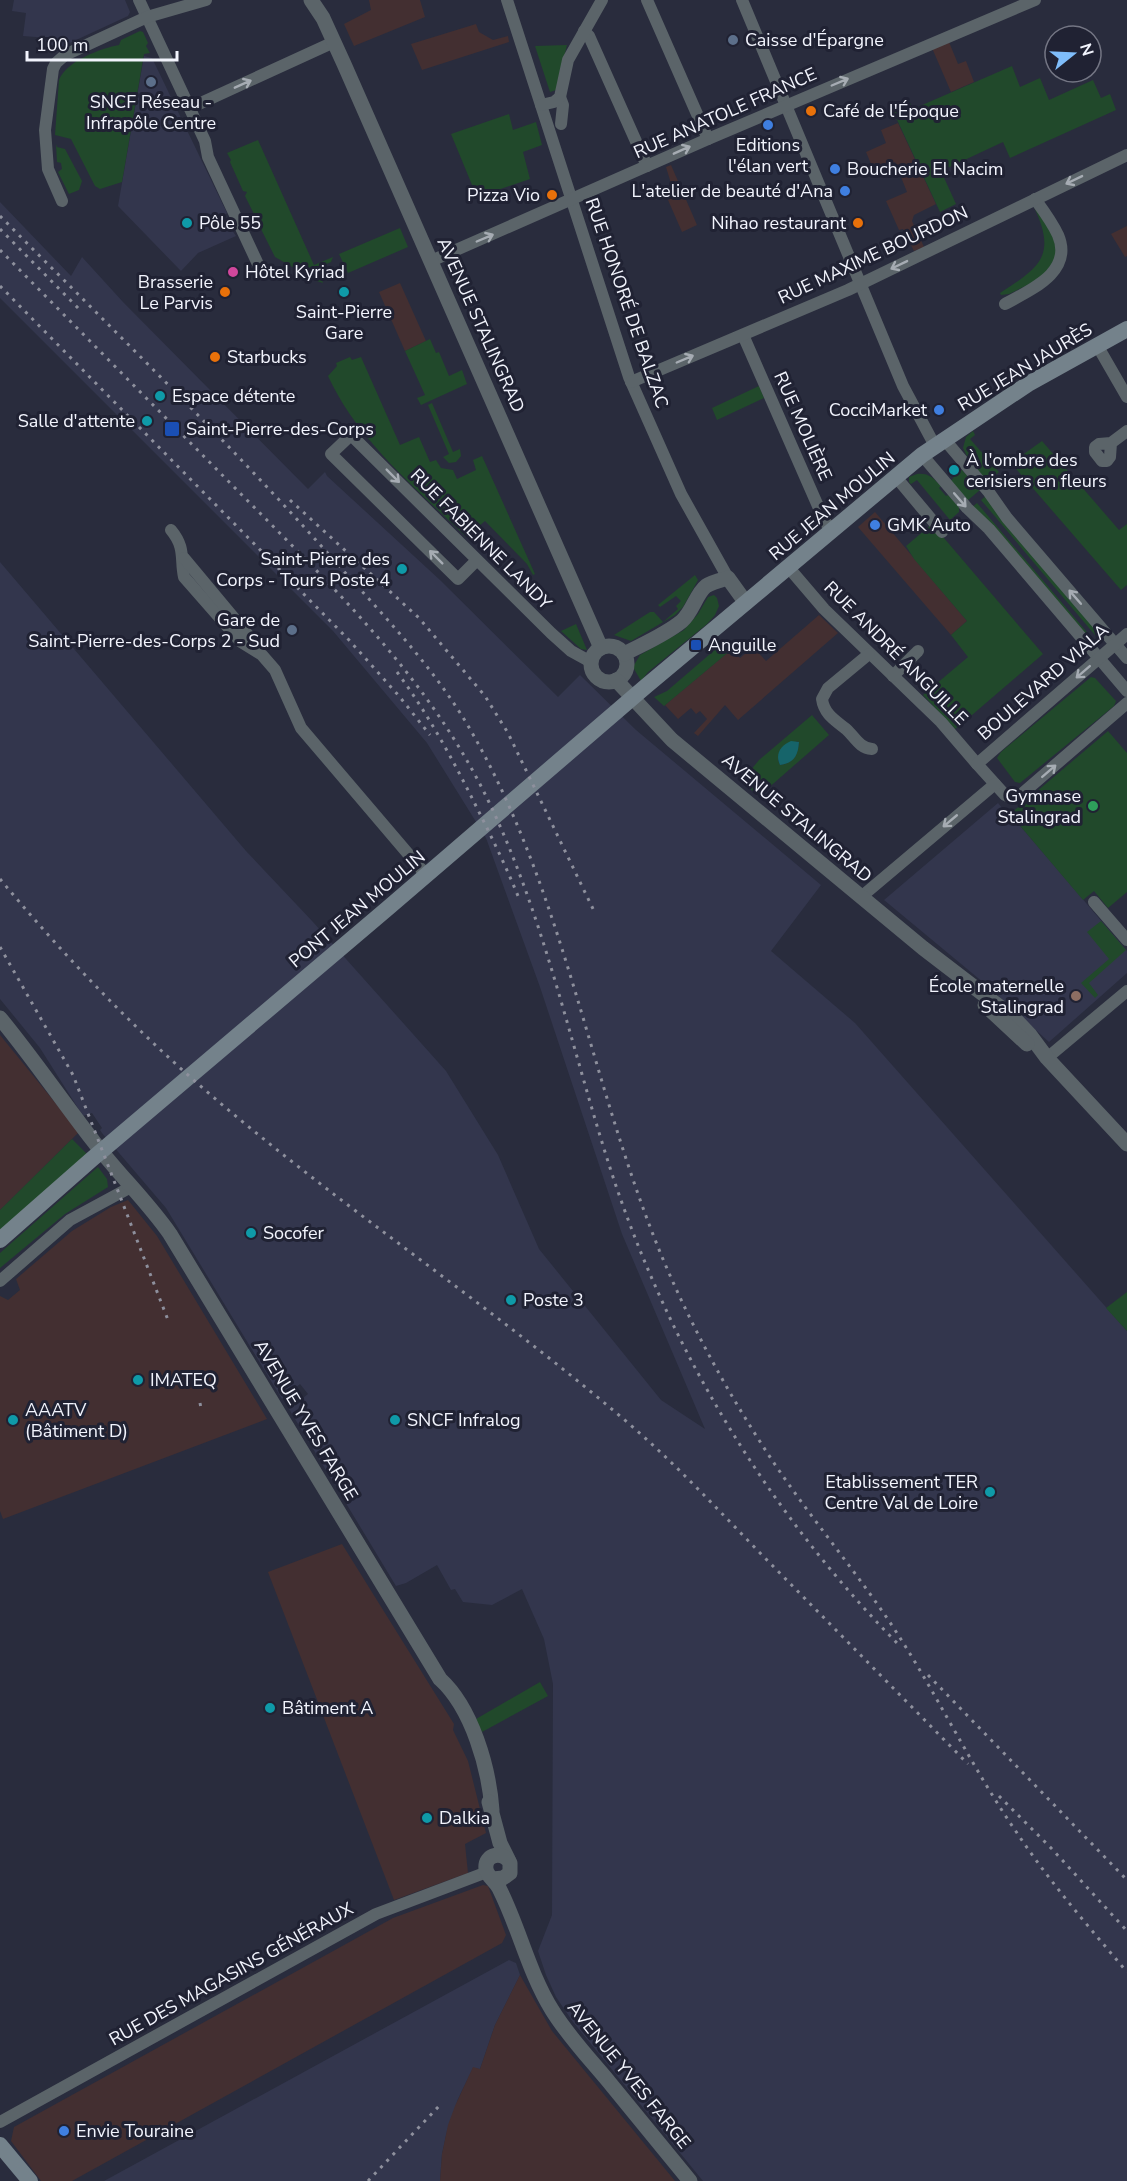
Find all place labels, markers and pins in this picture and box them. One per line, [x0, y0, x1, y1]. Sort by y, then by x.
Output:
place label: Caisse d'Épargne [745, 28, 884, 52]
marker: Caisse d'Épargne [726, 33, 740, 47]
marker: SNCF Réseau - Infrapôle Centre [144, 75, 158, 89]
place label: SNCF Réseau - Infrapôle Centre [86, 90, 216, 135]
place label: Café de l'Époque [823, 99, 959, 123]
marker: Café de l'Époque [804, 104, 818, 118]
marker: Editions l'élan vert [761, 118, 775, 132]
place label: Editions l'élan vert [728, 133, 809, 178]
place label: Boucherie El Nacim [847, 157, 1003, 181]
marker: Boucherie El Nacim [828, 162, 842, 176]
place label: L'atelier de beauté d'Ana [632, 179, 833, 203]
place label: Pizza Vio [467, 183, 540, 207]
marker: L'atelier de beauté d'Ana [838, 184, 852, 198]
marker: Pizza Vio [545, 188, 559, 202]
place label: Pôle 55 [199, 211, 261, 235]
place label: Nihao restaurant [711, 211, 847, 235]
marker: Pôle 55 [180, 216, 194, 230]
marker: Nihao restaurant [851, 216, 865, 230]
place label: Hôtel Kyriad [245, 260, 345, 284]
marker: Hôtel Kyriad [226, 265, 240, 279]
place label: Brasserie Le Parvis [138, 270, 213, 315]
marker: Brasserie Le Parvis [218, 285, 232, 299]
marker: Saint-Pierre Gare [337, 285, 351, 299]
place label: Saint-Pierre Gare [296, 300, 392, 345]
place label: Starbucks [227, 345, 307, 369]
marker: Starbucks [208, 350, 222, 364]
place label: Espace détente [172, 384, 295, 408]
marker: Espace détente [153, 389, 167, 403]
place label: CocciMarket [829, 398, 928, 422]
marker: CocciMarket [932, 403, 946, 417]
place label: Salle d'attente [18, 409, 135, 433]
marker: Salle d'attente [140, 414, 154, 428]
place label: Saint-Pierre-des-Corps [186, 417, 374, 441]
marker: Saint-Pierre-des-Corps [163, 420, 181, 438]
place label: À l'ombre des cerisiers en fleurs [966, 448, 1107, 493]
marker: À l'ombre des cerisiers en fleurs [947, 463, 961, 477]
place label: GMK Auto [887, 513, 971, 537]
marker: GMK Auto [868, 518, 882, 532]
place label: Saint-Pierre des Corps - Tours Poste 4 [216, 547, 390, 592]
marker: Saint-Pierre des Corps - Tours Poste 4 [395, 562, 409, 576]
place label: Gare de Saint-Pierre-des-Corps 2 - Sud [28, 608, 280, 653]
marker: Gare de Saint-Pierre-des-Corps 2 - Sud [285, 623, 299, 637]
place label: Anguille [708, 633, 776, 657]
marker: Anguille [689, 638, 703, 652]
place label: Gymnase Stalingrad [997, 784, 1081, 829]
marker: Gymnase Stalingrad [1086, 799, 1100, 813]
place label: École maternelle Stalingrad [929, 974, 1064, 1019]
marker: École maternelle Stalingrad [1069, 989, 1083, 1003]
place label: Socofer [263, 1221, 324, 1245]
marker: Socofer [244, 1226, 258, 1240]
place label: Poste 3 [523, 1288, 584, 1312]
marker: Poste 3 [504, 1293, 518, 1307]
place label: IMATEQ [150, 1368, 217, 1392]
marker: IMATEQ [131, 1373, 145, 1387]
place label: AAATV (Bâtiment D) [25, 1398, 128, 1443]
place label: SNCF Infralog [407, 1408, 521, 1432]
marker: AAATV (Bâtiment D) [6, 1413, 20, 1427]
marker: SNCF Infralog [388, 1413, 402, 1427]
place label: Etablissement TER Centre Val de Loire [825, 1470, 978, 1515]
marker: Etablissement TER Centre Val de Loire [983, 1485, 997, 1499]
place label: Bâtiment A [282, 1696, 373, 1720]
marker: Bâtiment A [263, 1701, 277, 1715]
place label: Dalkia [439, 1806, 490, 1830]
marker: Dalkia [420, 1811, 434, 1825]
place label: Envie Touraine [76, 2119, 194, 2143]
marker: Envie Touraine [57, 2124, 71, 2138]

